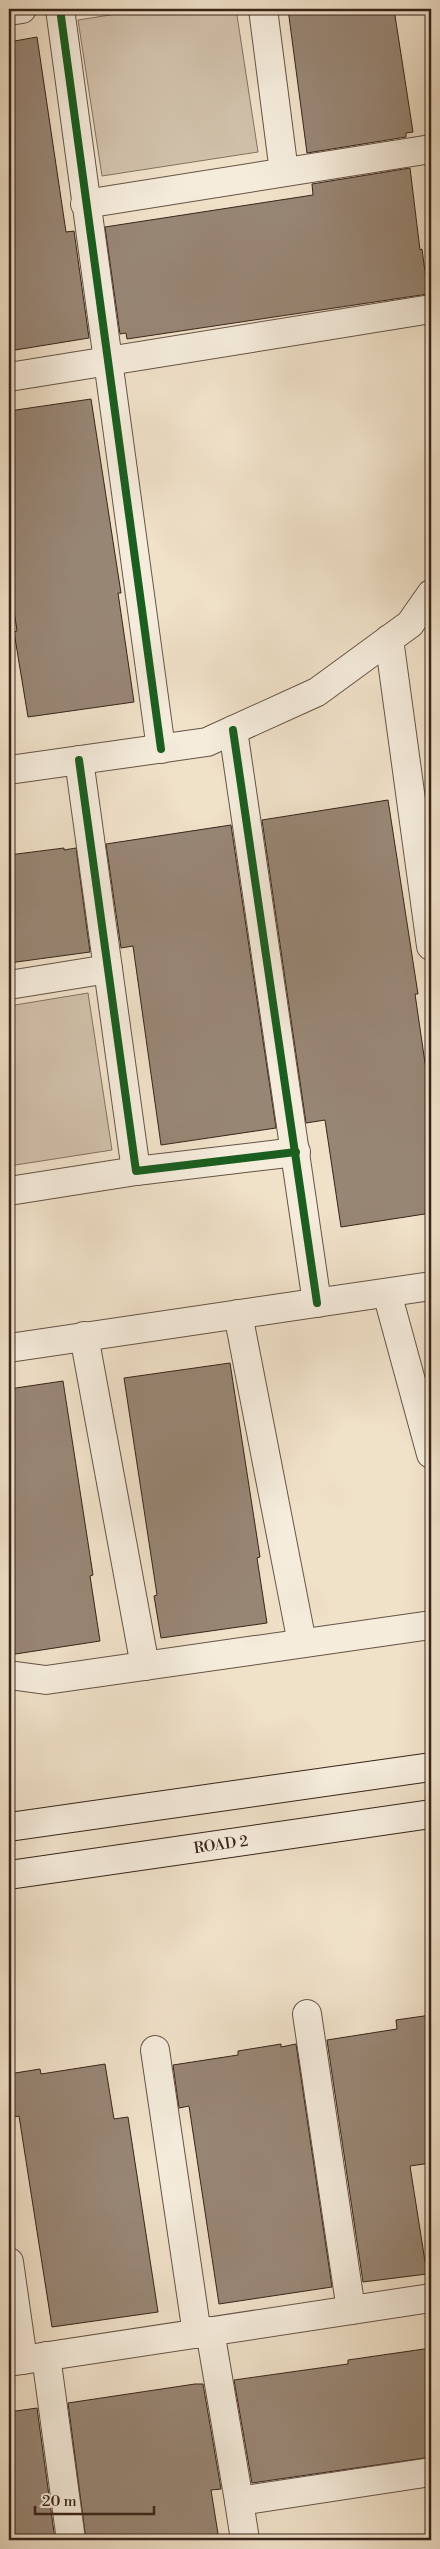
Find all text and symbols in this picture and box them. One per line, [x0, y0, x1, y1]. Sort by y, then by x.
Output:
street label: ROAD 2 [192, 1831, 249, 1858]
scale bar [35, 2484, 154, 2516]
text: 20 m [42, 2492, 77, 2511]

